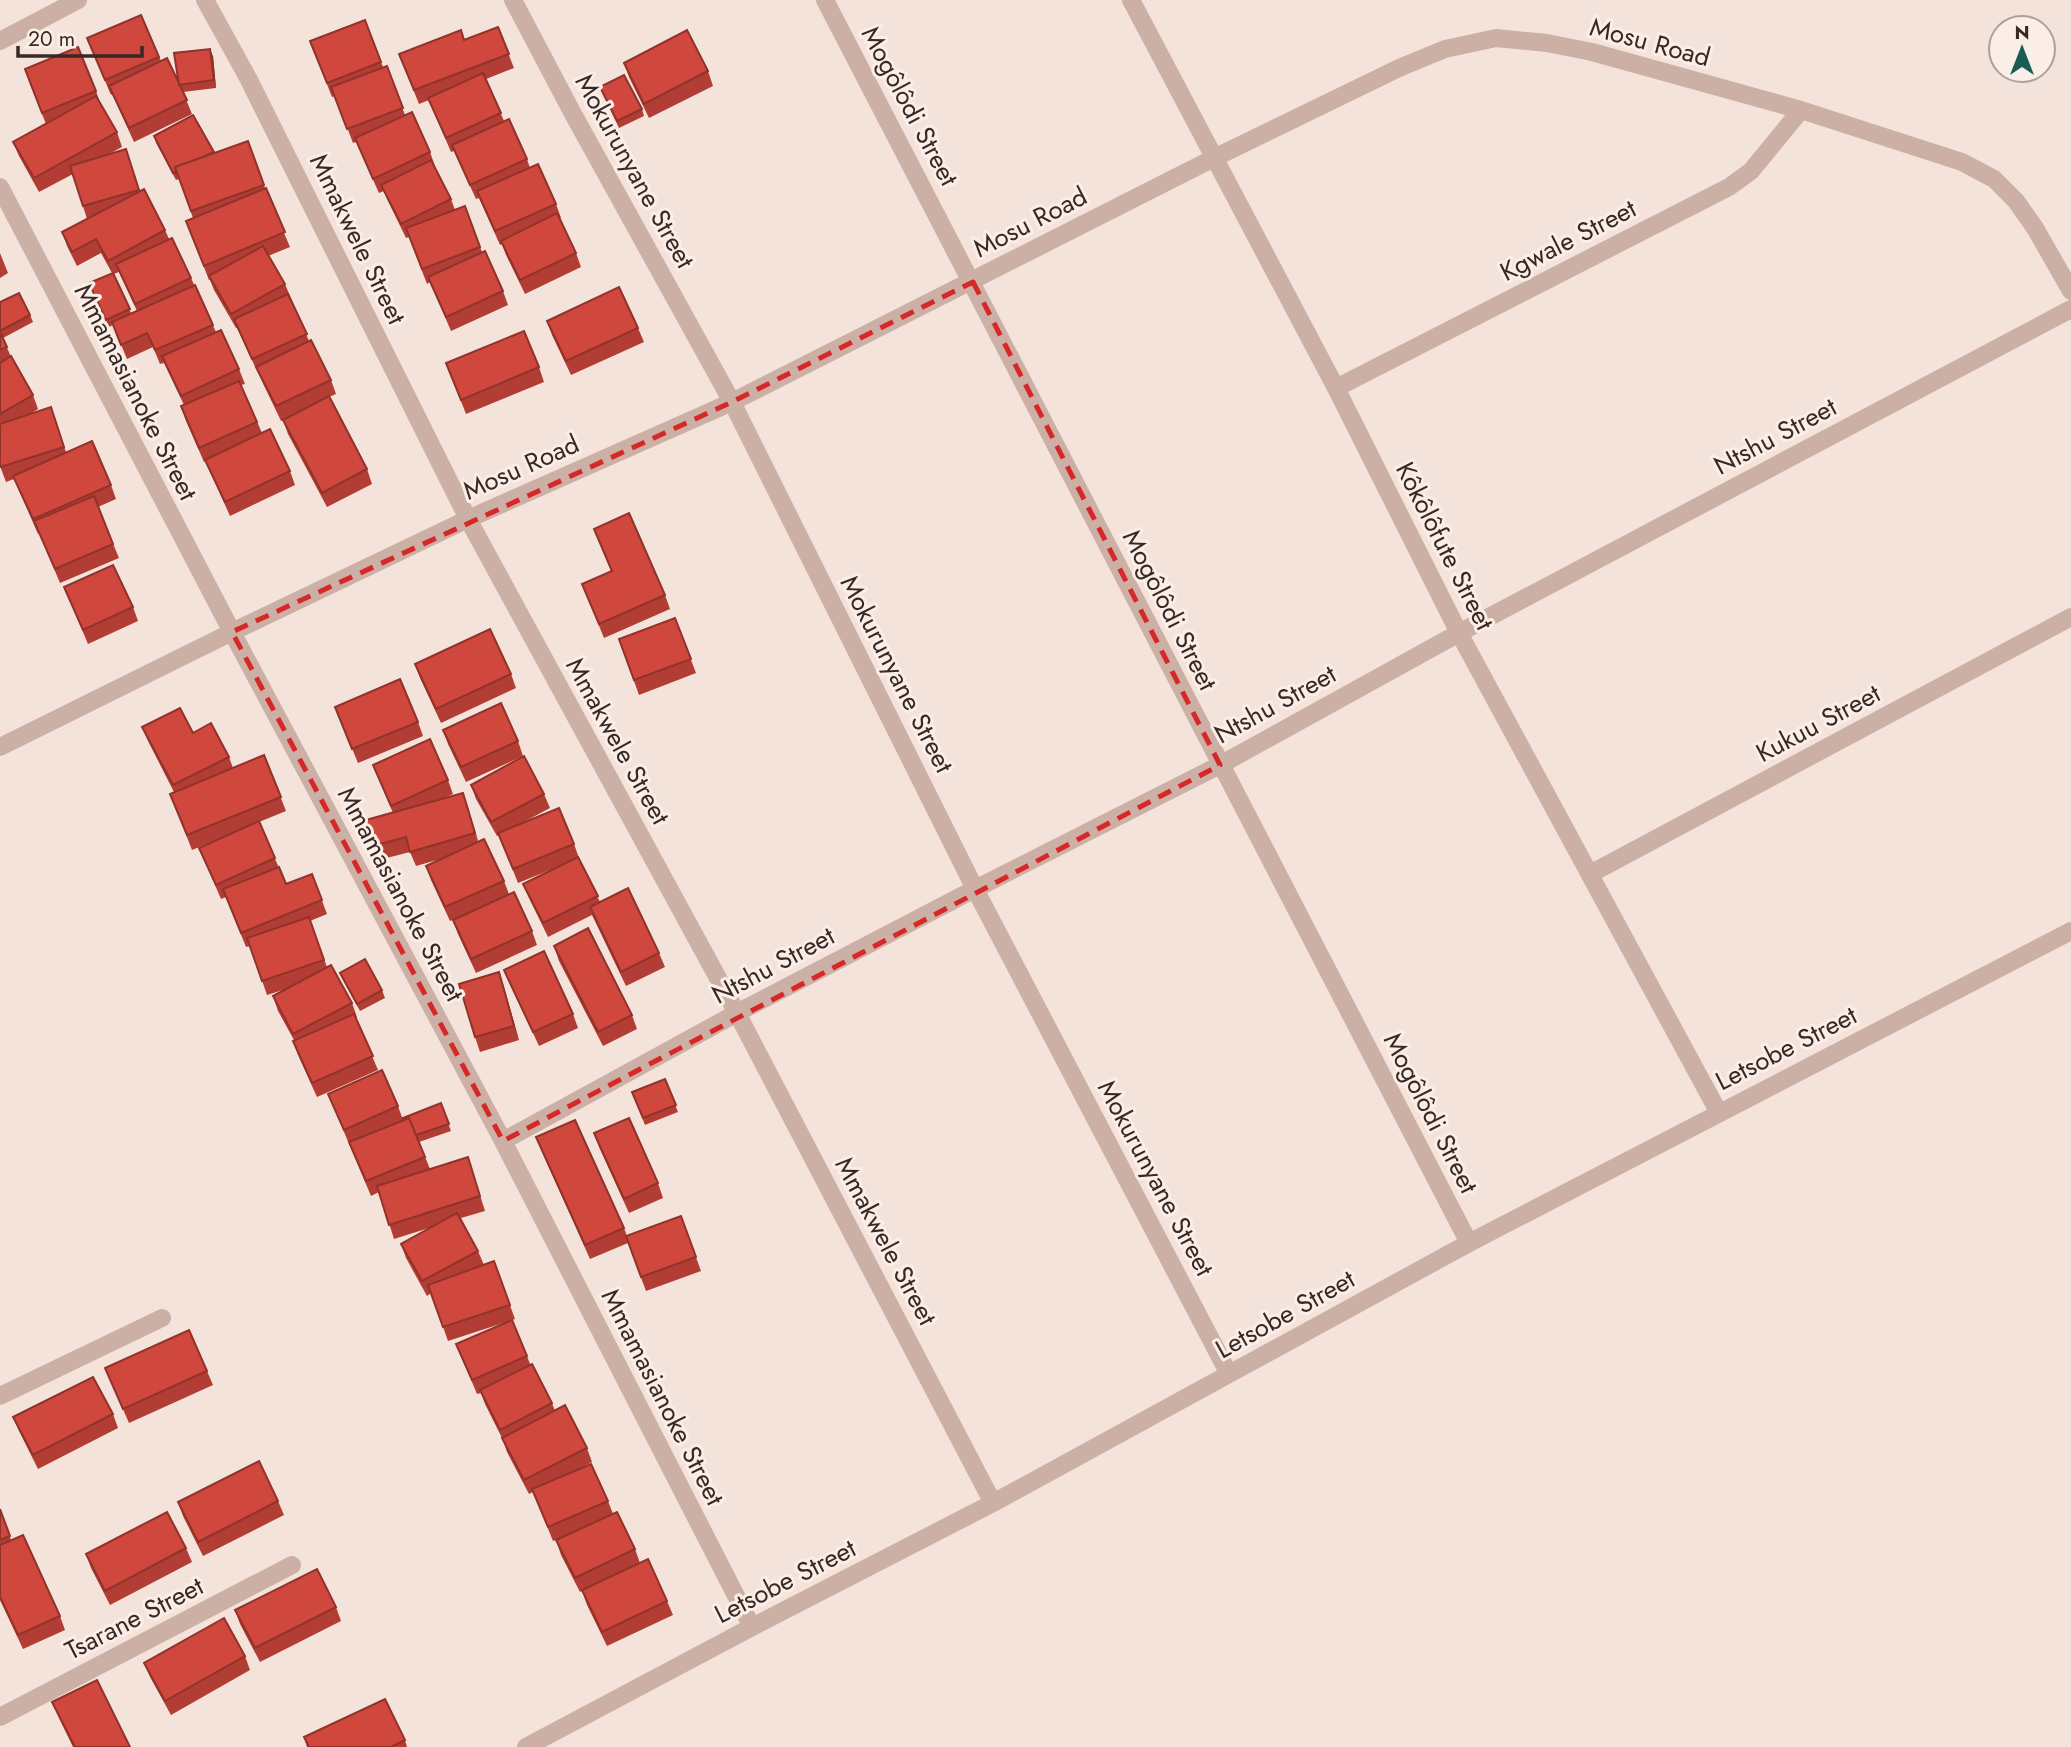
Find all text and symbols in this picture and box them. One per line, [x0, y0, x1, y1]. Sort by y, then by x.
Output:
street label: Mosu Road [1586, 8, 1714, 76]
scale bar [18, 14, 142, 58]
north arrow [1987, 14, 2057, 84]
street label: Mogôlôdi Street [852, 19, 968, 193]
text: N [2014, 19, 2030, 46]
text: 20 m [28, 24, 75, 54]
street label: Mokurunyane Street [566, 67, 705, 276]
street label: Mmakwele Street [300, 147, 416, 331]
street label: Mosu Road [966, 177, 1094, 267]
street label: Kgwale Street [1493, 189, 1643, 291]
street label: Mmamasianoke Street [65, 277, 207, 508]
street label: Ntshu Street [1707, 387, 1844, 484]
street label: Mosu Road [457, 425, 585, 509]
street label: Kôkôlôfute Street [1386, 455, 1504, 637]
street label: Mogôlôdi Street [1113, 523, 1227, 698]
street label: Mokurunyane Street [831, 569, 964, 780]
street label: Mmakwele Street [556, 651, 680, 832]
street label: Ntshu Street [1207, 655, 1343, 753]
street label: Kukuu Street [1749, 674, 1888, 772]
street label: Mmamasianoke Street [328, 780, 474, 1009]
street label: Ntshu Street [705, 916, 842, 1013]
street label: Letsobe Street [1709, 996, 1864, 1100]
street label: Mogôlôdi Street [1374, 1026, 1488, 1201]
street label: Mokurunyane Street [1088, 1073, 1224, 1283]
street label: Mmakwele Street [826, 1150, 947, 1333]
street label: Letsobe Street [1208, 1260, 1362, 1368]
street label: Mmamasianoke Street [592, 1282, 734, 1513]
street label: Letsobe Street [708, 1529, 863, 1633]
street label: Tsarane Street [58, 1567, 210, 1669]

